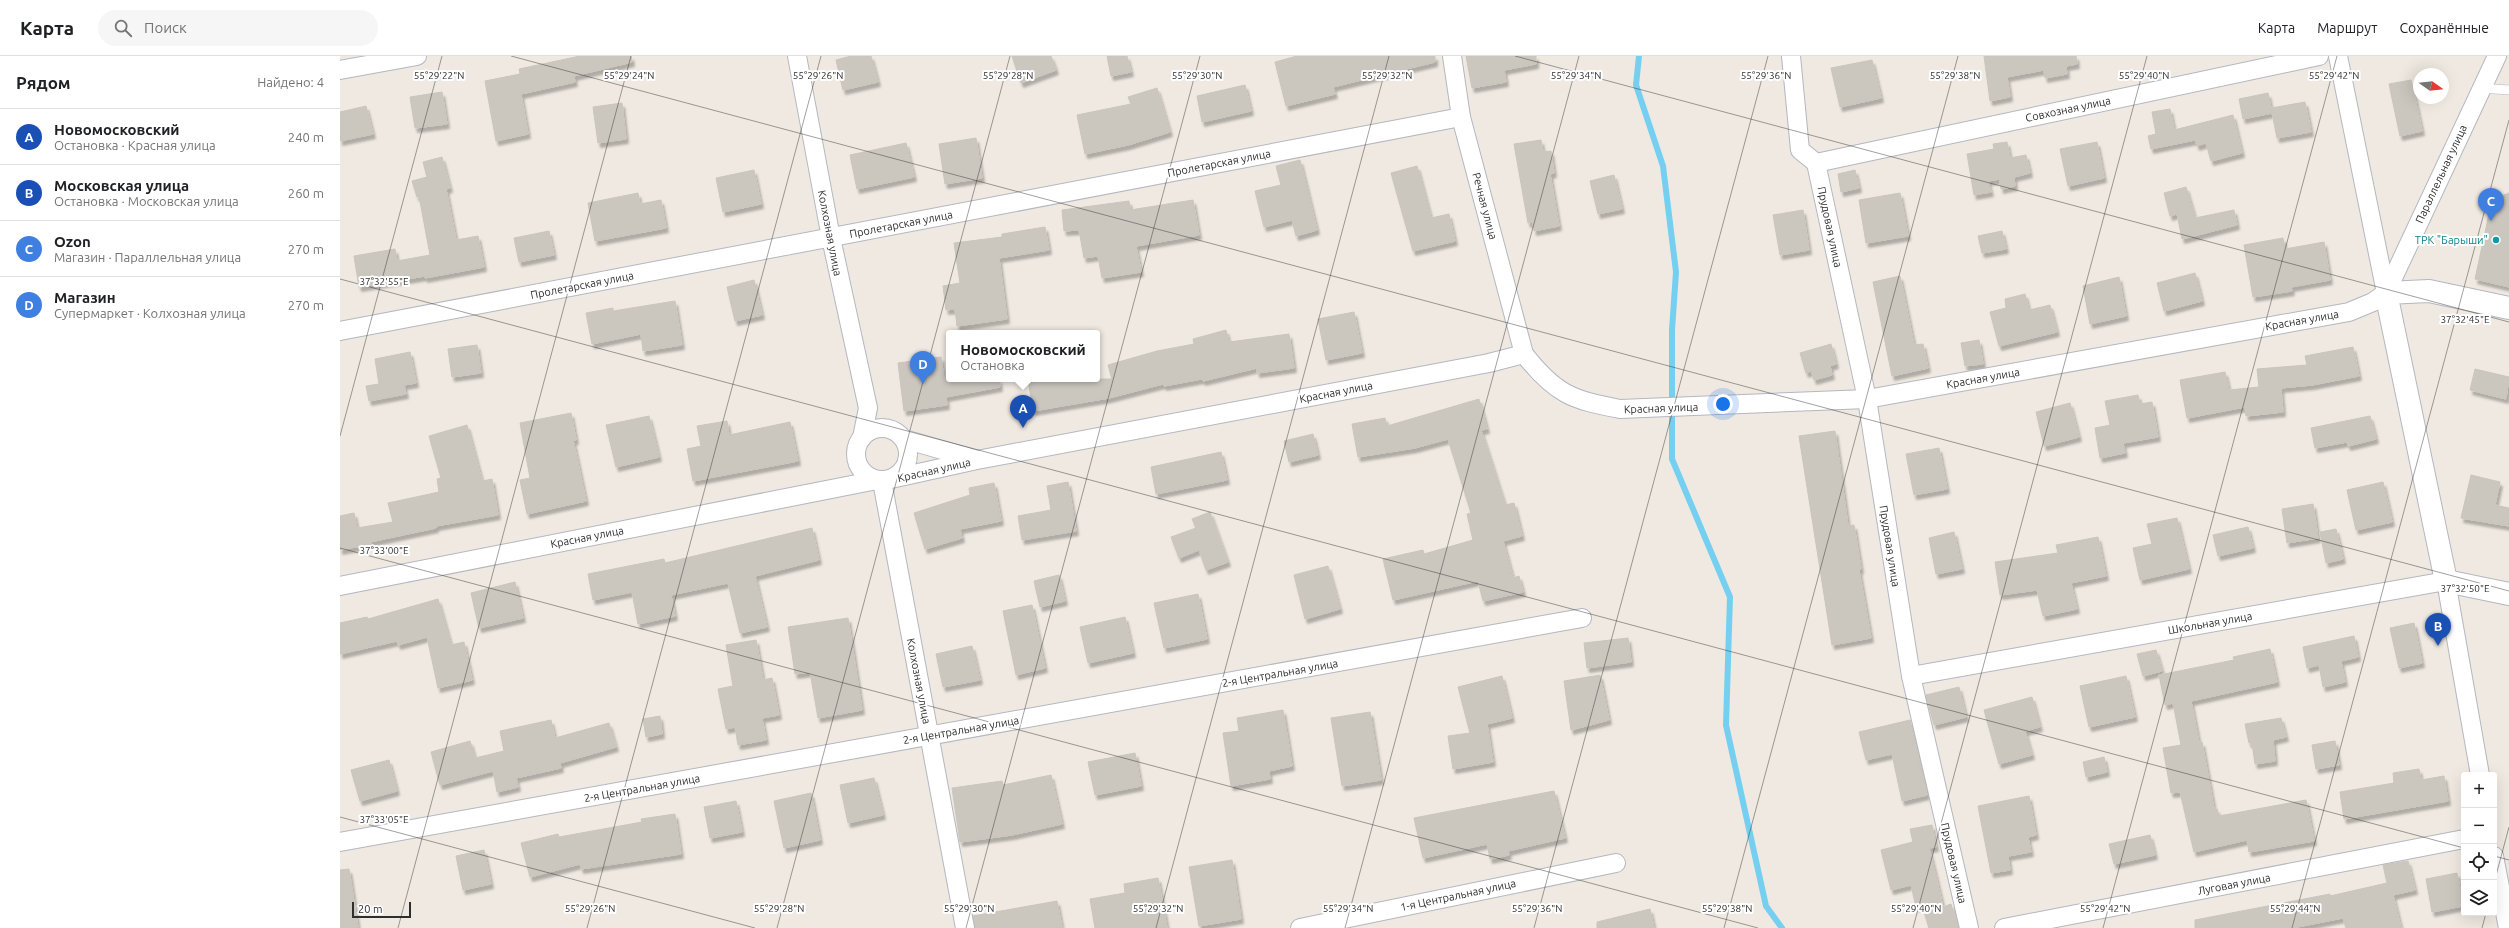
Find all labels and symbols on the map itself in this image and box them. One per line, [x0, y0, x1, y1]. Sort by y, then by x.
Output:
north arrow [2413, 68, 2449, 104]
text: 55°29'22"N [414, 70, 464, 81]
text: 55°29'24"N [604, 70, 654, 81]
text: 55°29'26"N [793, 70, 843, 81]
text: 55°29'28"N [983, 70, 1033, 81]
text: 55°29'30"N [1172, 70, 1222, 81]
text: 55°29'32"N [1362, 70, 1412, 81]
text: 55°29'34"N [1551, 70, 1601, 81]
text: 55°29'36"N [1741, 70, 1791, 81]
text: 55°29'38"N [1930, 70, 1980, 81]
text: 55°29'40"N [2119, 70, 2169, 81]
text: 55°29'42"N [2309, 70, 2359, 81]
street label: Совхозная улица [2024, 94, 2112, 124]
street label: Параллельная улица [2413, 123, 2469, 225]
street label: Пролетарская улица [1166, 147, 1272, 179]
street label: Речная улица [1470, 171, 1500, 241]
street label: Прудовая улица [1816, 185, 1844, 269]
pin: C [2478, 188, 2504, 221]
street label: Колхозная улица [816, 189, 844, 277]
street label: Пролетарская улица [848, 208, 954, 240]
place label: ТРК "Барыши" [2415, 234, 2488, 246]
marker: ТРК "Барыши" [2491, 235, 2501, 245]
street label: Пролетарская улица [529, 269, 635, 301]
text: 37°32'55"E [359, 276, 409, 287]
street label: Красная улица [2264, 308, 2340, 332]
text: 37°32'45"E [2440, 314, 2490, 325]
pin: D [910, 351, 936, 384]
street label: Красная улица [1945, 366, 2021, 390]
street label: Красная улица [1298, 379, 1374, 405]
your location [1713, 394, 1733, 414]
pin: A [1010, 395, 1036, 428]
street label: Красная улица [1624, 401, 1698, 415]
street label: Красная улица [896, 456, 972, 484]
street label: Прудовая улица [1878, 504, 1902, 588]
street label: Красная улица [549, 524, 625, 550]
text: 37°33'00"E [359, 545, 409, 556]
text: 37°32'50"E [2440, 583, 2490, 594]
street label: Школьная улица [2167, 610, 2253, 636]
pin: B [2425, 613, 2451, 646]
street label: Колхозная улица [905, 637, 933, 725]
street label: 2-я Центральная улица [1221, 657, 1339, 689]
street label: 2-я Центральная улица [902, 714, 1020, 746]
street label: 2-я Центральная улица [583, 772, 701, 804]
text: 37°33'05"E [359, 814, 409, 825]
street label: Прудовая улица [1939, 822, 1969, 904]
street label: Луговая улица [2197, 871, 2271, 897]
street label: 1-я Центральная улица [1399, 877, 1517, 913]
scale bar [352, 900, 411, 919]
text: 55°29'26"N [565, 903, 615, 914]
text: 55°29'28"N [754, 903, 804, 914]
text: 55°29'30"N [944, 903, 994, 914]
text: 55°29'32"N [1133, 903, 1183, 914]
text: 55°29'34"N [1323, 903, 1373, 914]
text: 55°29'36"N [1512, 903, 1562, 914]
text: 55°29'38"N [1702, 903, 1752, 914]
text: 55°29'40"N [1891, 903, 1941, 914]
text: 55°29'42"N [2080, 903, 2130, 914]
text: 55°29'44"N [2270, 903, 2320, 914]

